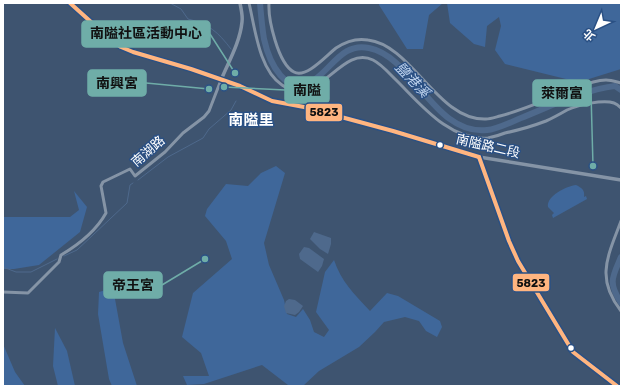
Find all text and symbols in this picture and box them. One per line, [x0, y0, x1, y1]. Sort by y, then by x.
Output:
north arrow [576, 8, 616, 48]
callout: 南隘社區活動中心 [82, 21, 210, 47]
text: 南隘社區活動中心 [90, 25, 202, 42]
text: 北 [581, 26, 598, 43]
water label: 鹽港溪 [391, 59, 434, 102]
callout: 南興宮 [88, 70, 146, 96]
text: 南興宮 [96, 75, 138, 92]
callout: 南隘 [285, 77, 329, 103]
callout: 萊爾富 [533, 80, 591, 106]
text: 南隘 [293, 82, 321, 99]
text: 萊爾富 [541, 85, 583, 102]
line badge: 5823 [305, 103, 343, 122]
text: 5823 [310, 106, 338, 119]
district label: 南隘里 [228, 111, 274, 129]
street label: 南隘路二段 [455, 131, 521, 161]
street label: 南湖路 [128, 133, 168, 169]
unlabelled marker [435, 140, 445, 150]
callout: 帝王宮 [104, 272, 162, 298]
line badge: 5823 [512, 273, 550, 292]
text: 帝王宮 [112, 277, 154, 294]
text: 5823 [517, 277, 545, 290]
unlabelled marker [566, 343, 576, 353]

